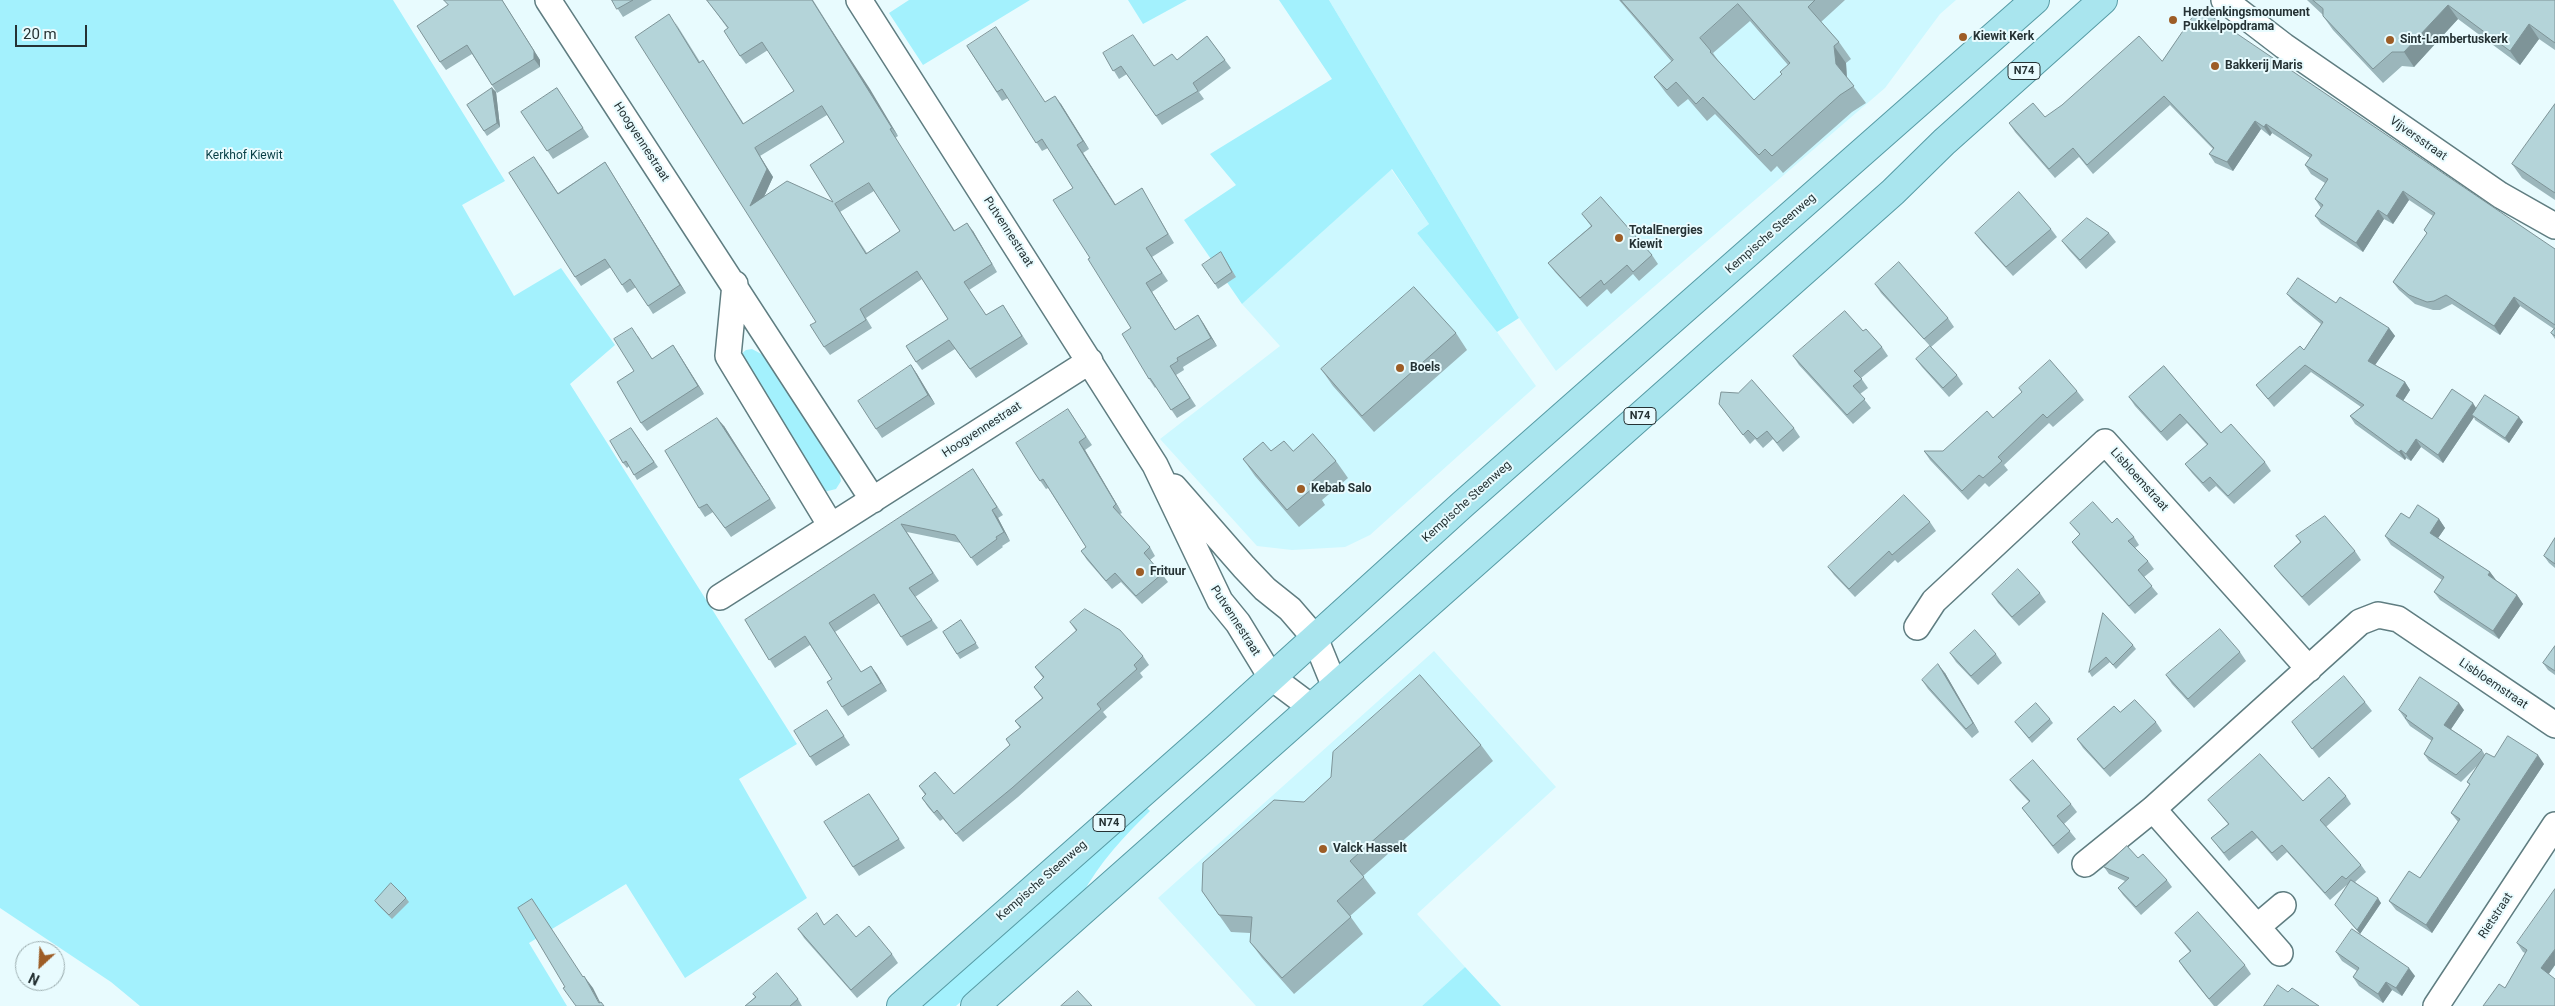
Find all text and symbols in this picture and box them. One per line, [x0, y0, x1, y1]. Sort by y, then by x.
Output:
place label: Herdenkingsmonument Pukkelpopdrama [2183, 6, 2310, 34]
marker: Herdenkingsmonument Pukkelpopdrama [2167, 14, 2179, 26]
scale bar [18, 15, 90, 47]
text: 20 m [23, 25, 57, 43]
place label: Kiewit Kerk [1973, 30, 2034, 44]
marker: Kiewit Kerk [1957, 31, 1969, 43]
place label: Sint-Lambertuskerk [2400, 33, 2508, 47]
marker: Sint-Lambertuskerk [2384, 34, 2396, 46]
place label: Bakkerij Maris [2225, 59, 2303, 73]
marker: Bakkerij Maris [2209, 60, 2221, 72]
road number: N74 [2008, 62, 2040, 80]
street label: Hoogvennestraat [610, 100, 672, 184]
street label: Vijversstraat [2387, 114, 2449, 164]
park label: Kerkhof Kiewit [205, 149, 283, 163]
street label: Kempische Steenweg [1723, 191, 1819, 277]
street label: Putvennestraat [980, 194, 1036, 270]
place label: TotalEnergies Kiewit [1629, 224, 1703, 252]
marker: TotalEnergies Kiewit [1613, 232, 1625, 244]
place label: Boels [1410, 361, 1440, 375]
marker: Boels [1394, 362, 1406, 374]
street label: Hoogvennestraat [940, 399, 1024, 461]
road number: N74 [1624, 408, 1656, 424]
street label: Lisbloemstraat [2107, 445, 2171, 515]
street label: Kempische Steenweg [1420, 458, 1514, 546]
place label: Kebab Salo [1311, 482, 1372, 496]
marker: Kebab Salo [1295, 483, 1307, 495]
place label: Frituur [1150, 565, 1186, 579]
marker: Frituur [1134, 566, 1146, 578]
street label: Putvennestraat [1207, 583, 1263, 659]
street label: Lisbloemstraat [2456, 656, 2530, 712]
road number: N74 [1093, 814, 1125, 831]
street label: Kempische Steenweg [994, 838, 1090, 924]
place label: Valck Hasselt [1333, 842, 1407, 856]
marker: Valck Hasselt [1317, 843, 1329, 855]
street label: Rietstraat [2476, 890, 2516, 942]
north arrow [15, 941, 65, 991]
text: N [26, 969, 42, 988]

